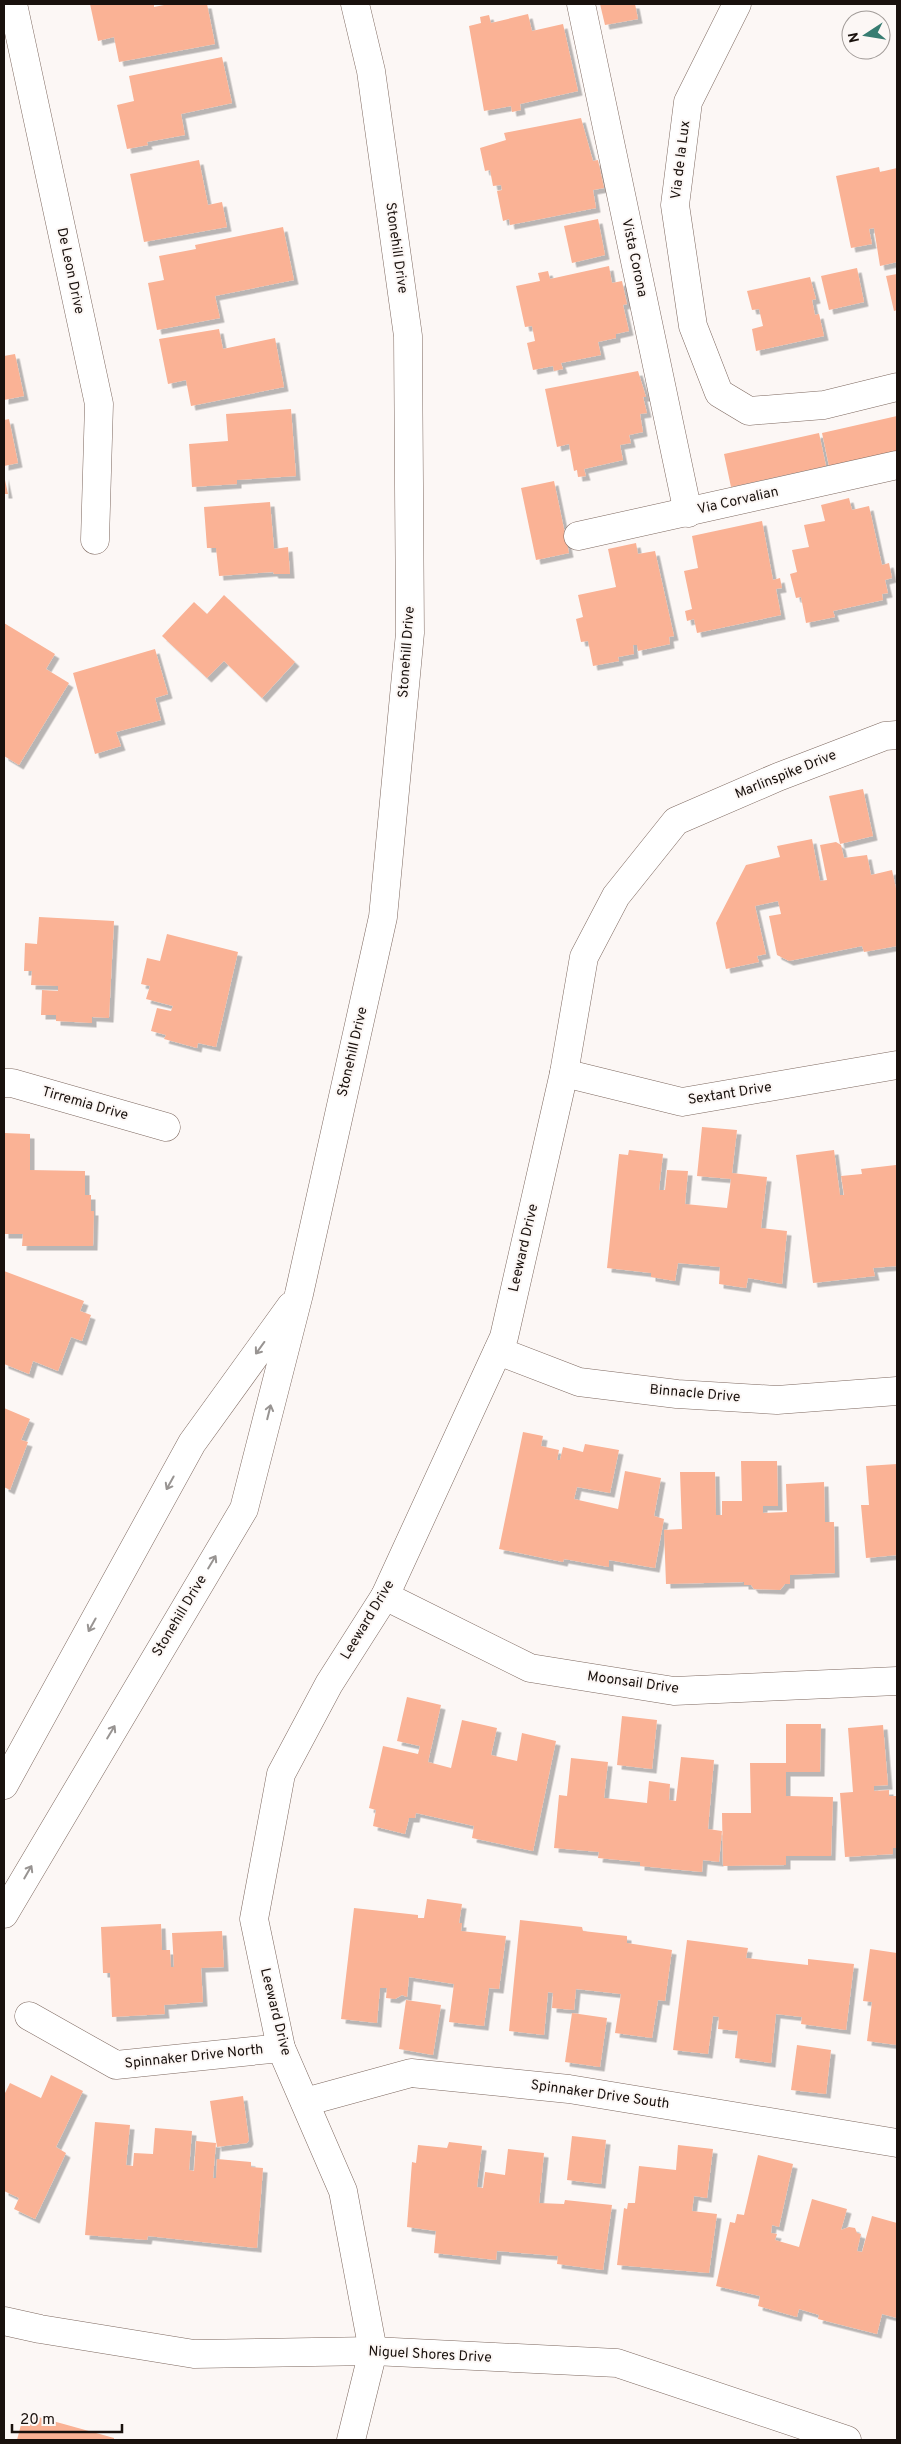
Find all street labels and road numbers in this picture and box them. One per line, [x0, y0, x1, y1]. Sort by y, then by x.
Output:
street label: Via de la Lux [668, 120, 694, 200]
street label: Stonehill Drive [381, 201, 411, 295]
street label: Vista Corona [617, 217, 651, 299]
street label: De Leon Drive [53, 226, 87, 316]
street label: Via Corvalian [696, 483, 780, 519]
street label: Stonehill Drive [395, 606, 419, 698]
street label: Marlinspike Drive [733, 747, 839, 803]
street label: Stonehill Drive [334, 1005, 372, 1099]
street label: Sextant Drive [687, 1079, 773, 1109]
street label: Tirremia Drive [40, 1084, 130, 1124]
street label: Leeward Drive [506, 1202, 542, 1294]
street label: Binnacle Drive [649, 1382, 741, 1406]
street label: Stonehill Drive [149, 1572, 211, 1660]
street label: Leeward Drive [338, 1577, 398, 1663]
street label: Moonsail Drive [586, 1668, 680, 1698]
street label: Leeward Drive [256, 1966, 294, 2058]
street label: Spinnaker Drive North [124, 2041, 264, 2073]
street label: Spinnaker Drive South [530, 2077, 670, 2113]
street label: Niguel Shores Drive [368, 2343, 492, 2367]

